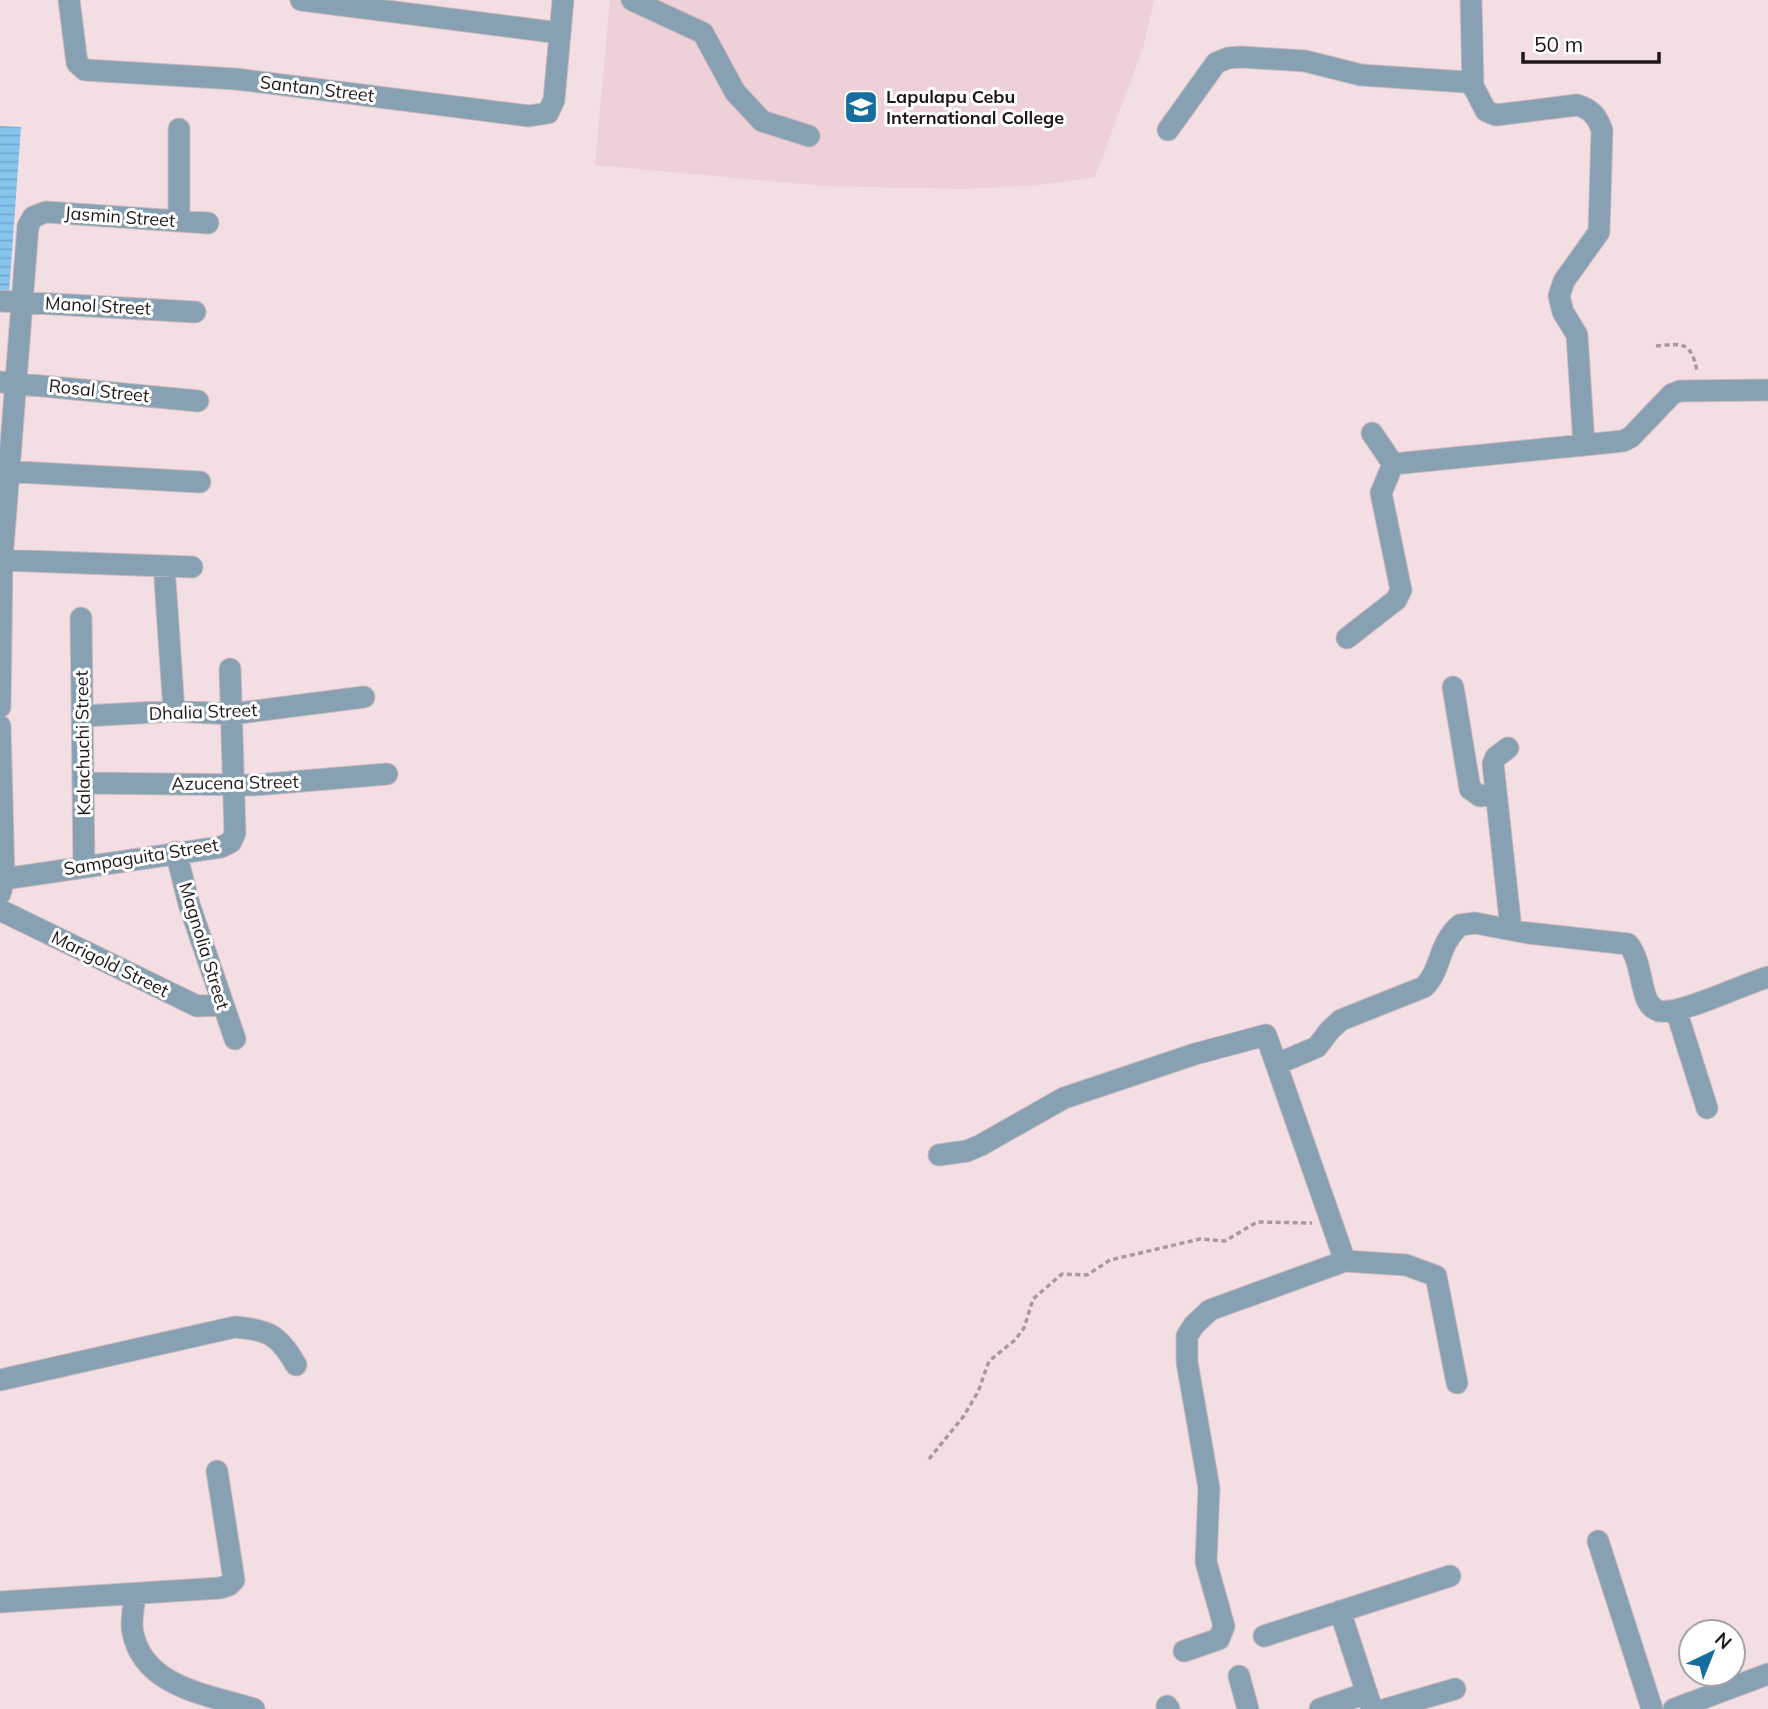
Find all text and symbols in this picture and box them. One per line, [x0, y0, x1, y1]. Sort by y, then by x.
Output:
scale bar [1523, 21, 1660, 65]
text: 50 m [1534, 31, 1583, 57]
street label: Santan Street [259, 70, 375, 107]
place label: Lapulapu Cebu International College [886, 85, 1064, 129]
school or university icon: Lapulapu Cebu International College [842, 88, 880, 126]
street label: Jasmin Street [64, 201, 176, 232]
street label: Manol Street [45, 291, 151, 320]
street label: Rosal Street [48, 374, 150, 407]
street label: Kalachuchi Street [70, 670, 95, 816]
street label: Dhalia Street [148, 698, 258, 725]
street label: Azucena Street [171, 770, 299, 795]
street label: Sampaguita Street [62, 833, 220, 880]
street label: Magnolia Street [174, 879, 235, 1012]
street label: Marigold Street [48, 925, 173, 1002]
north arrow [1677, 1618, 1747, 1688]
text: N [1710, 1627, 1737, 1654]

